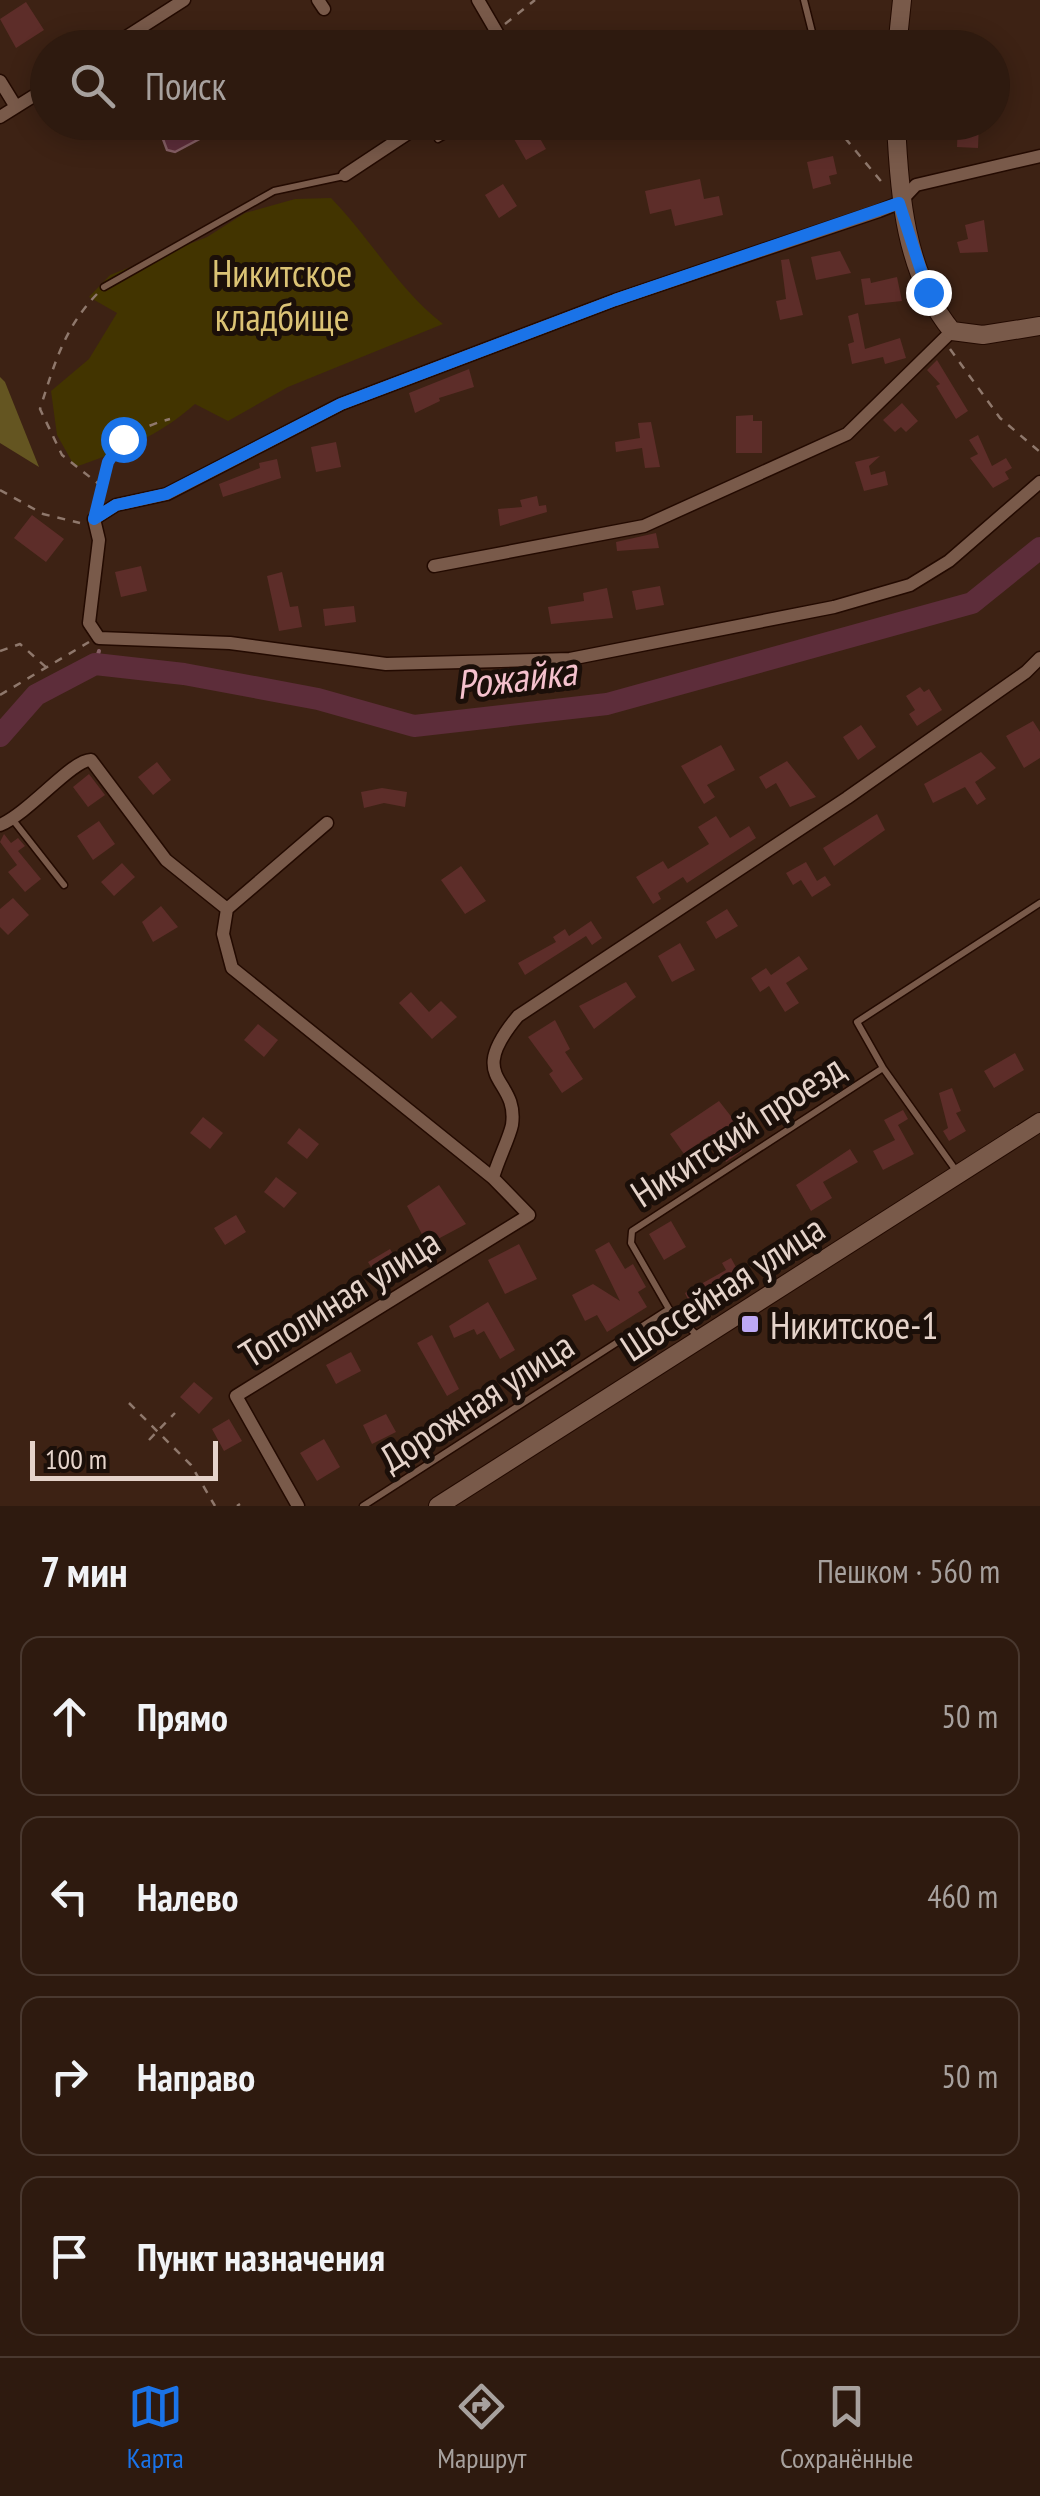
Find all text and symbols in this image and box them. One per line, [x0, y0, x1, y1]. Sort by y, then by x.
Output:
search box [30, 30, 1010, 140]
icon: search [65, 58, 120, 113]
text: Поиск [145, 61, 226, 110]
park label: Никитское кладбище [212, 248, 352, 341]
route end [906, 270, 952, 316]
route start [101, 417, 147, 463]
water label: Рожайка [453, 644, 581, 710]
street label: Никитский проезд [621, 1043, 853, 1217]
street label: Шоссейная улица [611, 1203, 833, 1371]
street label: Тополиная улица [230, 1216, 448, 1378]
place label: Никитское-1 [770, 1300, 938, 1349]
marker: Никитское-1 [739, 1313, 761, 1335]
street label: Дорожная улица [370, 1320, 582, 1482]
scale bar [30, 1436, 218, 1480]
text: 100 m [45, 1440, 107, 1477]
text: 7 мин [40, 1544, 128, 1599]
text: Пешком · 560 m [817, 1550, 1000, 1592]
icon: ahead [42, 1689, 97, 1744]
text: Прямо [137, 1692, 228, 1741]
text: 50 m [942, 1695, 998, 1737]
icon: left [42, 1869, 97, 1924]
text: Налево [137, 1872, 238, 1921]
text: 460 m [927, 1875, 998, 1917]
icon: right [42, 2049, 97, 2104]
text: Направо [137, 2052, 255, 2101]
text: 50 m [942, 2055, 998, 2097]
icon: arrive [42, 2229, 97, 2284]
text: Пункт назначения [137, 2232, 385, 2281]
tab: Карта [127, 2379, 184, 2476]
tab: Маршрут [437, 2379, 527, 2476]
tab: Сохранённые [780, 2379, 913, 2476]

